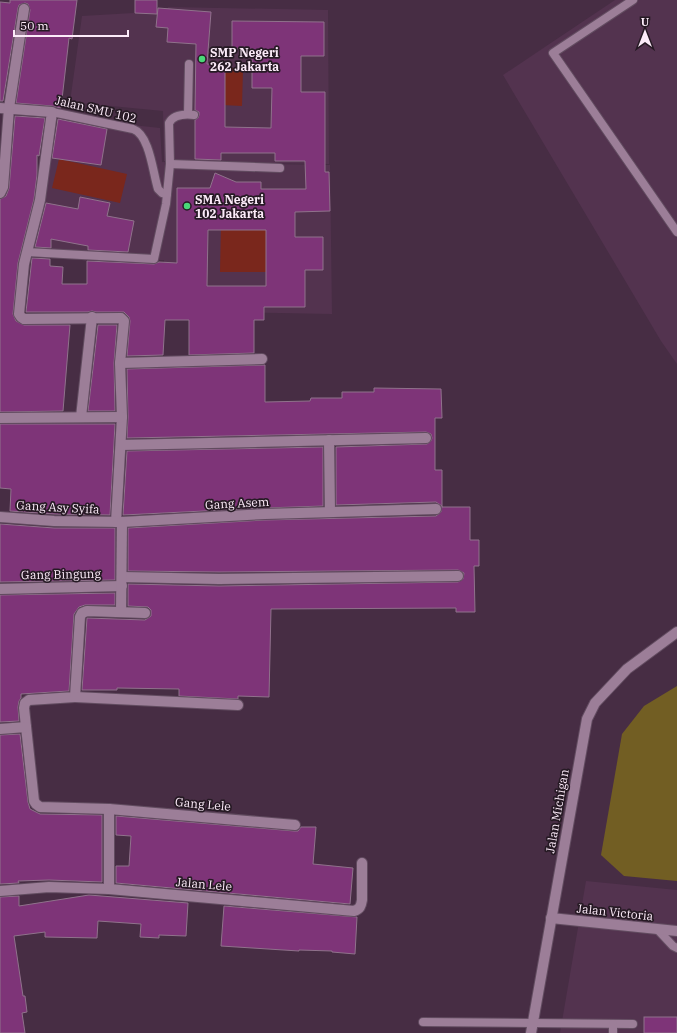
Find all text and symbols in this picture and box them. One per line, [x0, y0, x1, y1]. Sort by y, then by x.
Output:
scale bar [14, 12, 128, 38]
north arrow [625, 12, 665, 52]
text: U [641, 15, 650, 29]
text: 50 m [20, 18, 49, 33]
place label: SMP Negeri 262 Jakarta [210, 45, 279, 74]
marker: SMP Negeri 262 Jakarta [197, 54, 207, 64]
street label: Jalan SMU 102 [54, 92, 138, 126]
place label: SMA Negeri 102 Jakarta [195, 192, 264, 221]
marker: SMA Negeri 102 Jakarta [182, 201, 192, 211]
street label: Gang Asem [205, 494, 270, 512]
street label: Gang Asy Syifa [16, 497, 100, 517]
street label: Gang Bingung [21, 566, 102, 582]
street label: Jalan Michigan [542, 768, 572, 854]
street label: Gang Lele [174, 794, 232, 814]
street label: Jalan Lele [175, 874, 233, 894]
street label: Jalan Victoria [576, 901, 654, 924]

